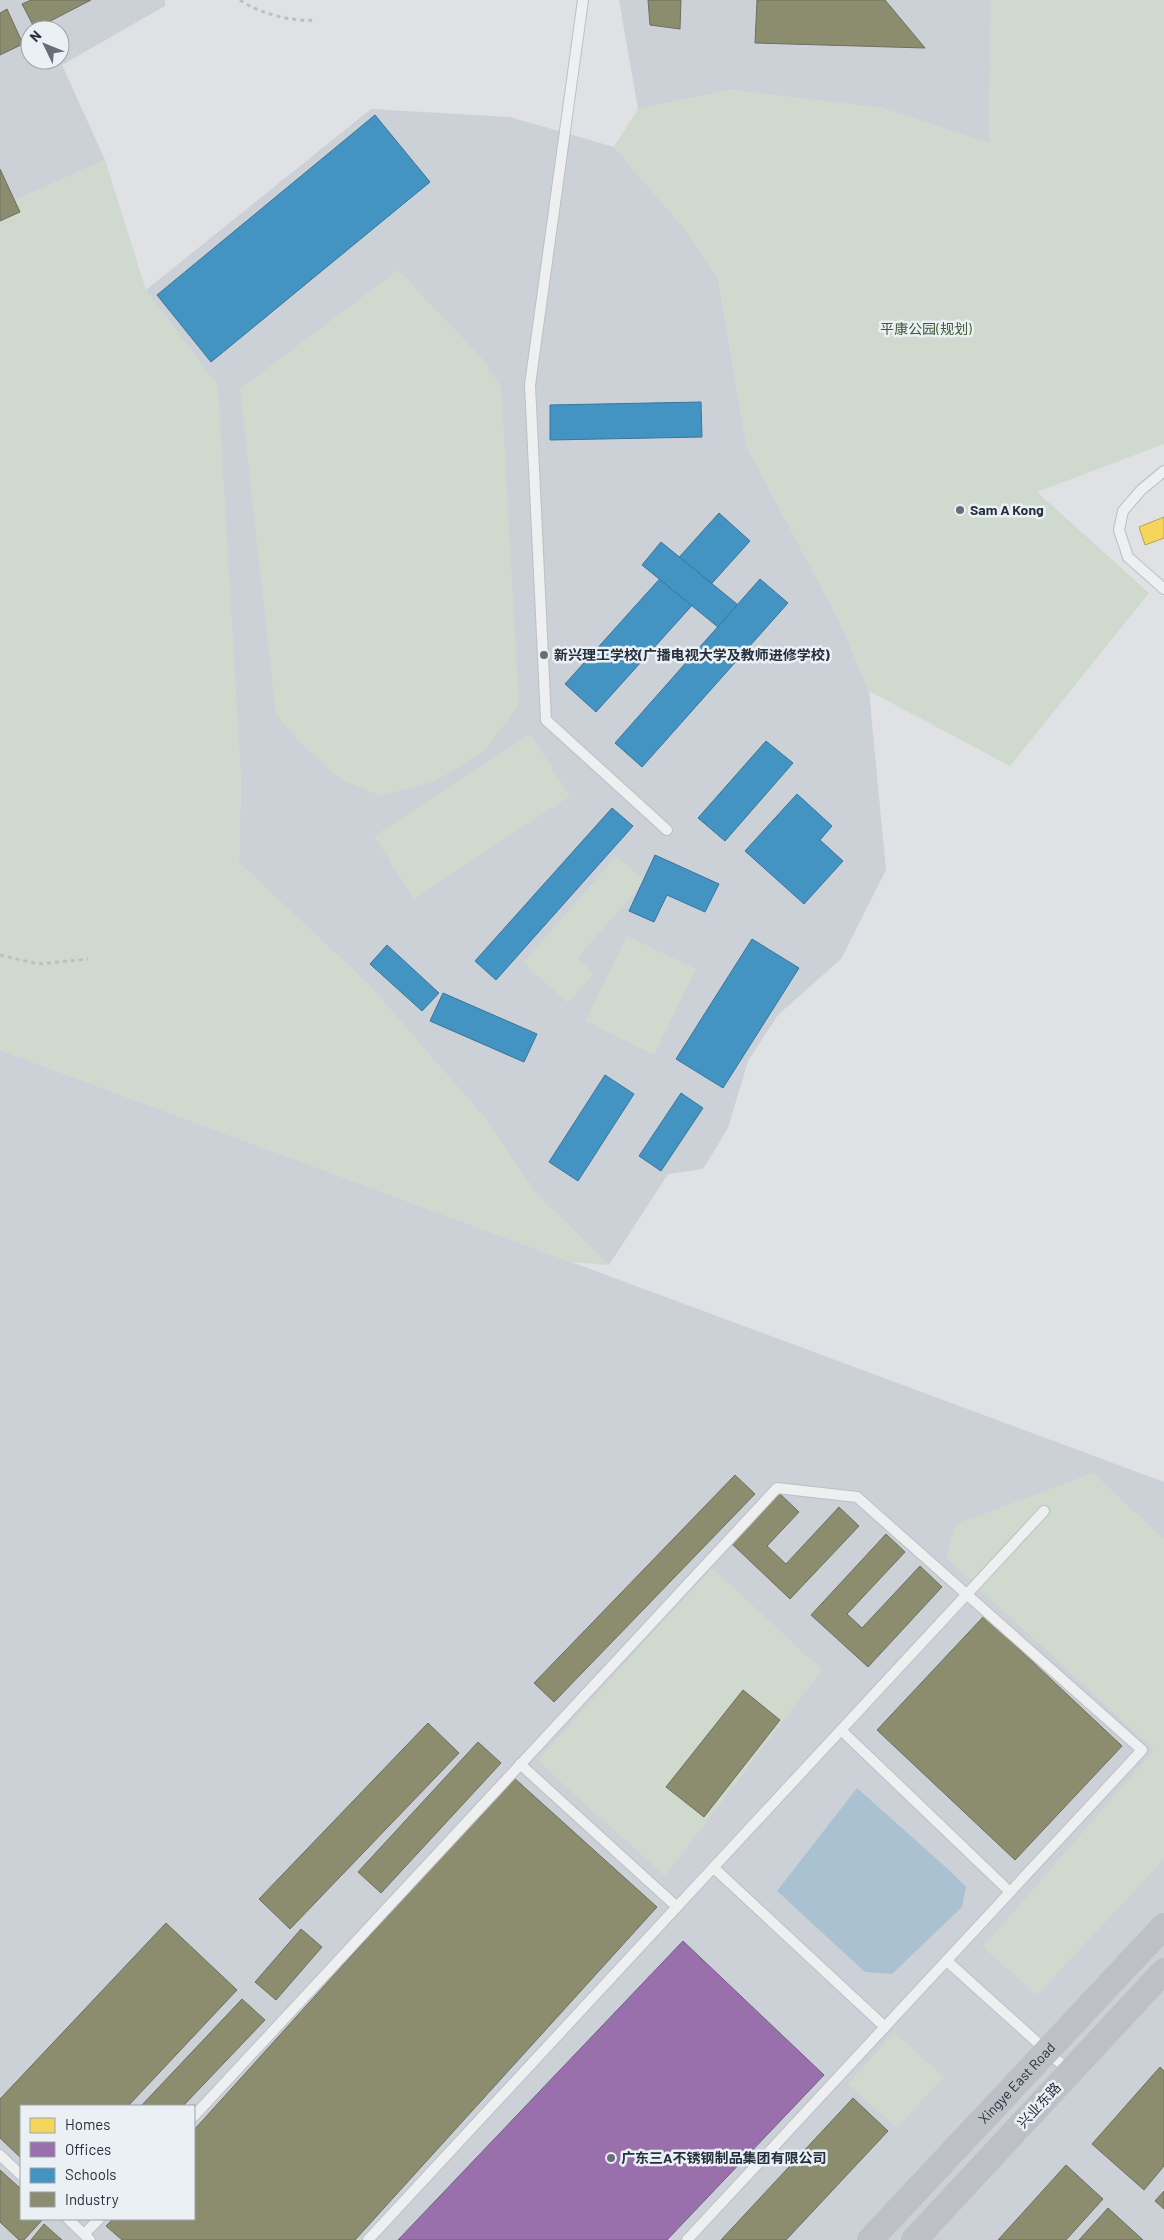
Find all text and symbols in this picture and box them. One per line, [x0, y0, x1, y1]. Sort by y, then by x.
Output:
north arrow [20, 20, 70, 70]
text: N [26, 27, 45, 45]
park label: 平康公园(规划) [880, 320, 972, 337]
place label: Sam A Kong [970, 501, 1044, 518]
marker: Sam A Kong [954, 504, 966, 516]
place label: 新兴理工学校(广播电视大学及教师进修学校) [554, 646, 830, 663]
marker: 新兴理工学校(广播电视大学及教师进修学校) [538, 649, 550, 661]
street label: Xingye East Road [975, 2039, 1059, 2127]
street label: 兴业东路 [1013, 2078, 1064, 2131]
legend [20, 2105, 195, 2220]
text: Homes [65, 2115, 110, 2133]
text: Offices [65, 2140, 111, 2158]
place label: 广东三A不锈钢制品集团有限公司 [621, 2149, 826, 2166]
marker: 广东三A不锈钢制品集团有限公司 [605, 2152, 617, 2164]
text: Schools [65, 2165, 117, 2183]
text: Industry [65, 2190, 119, 2208]

